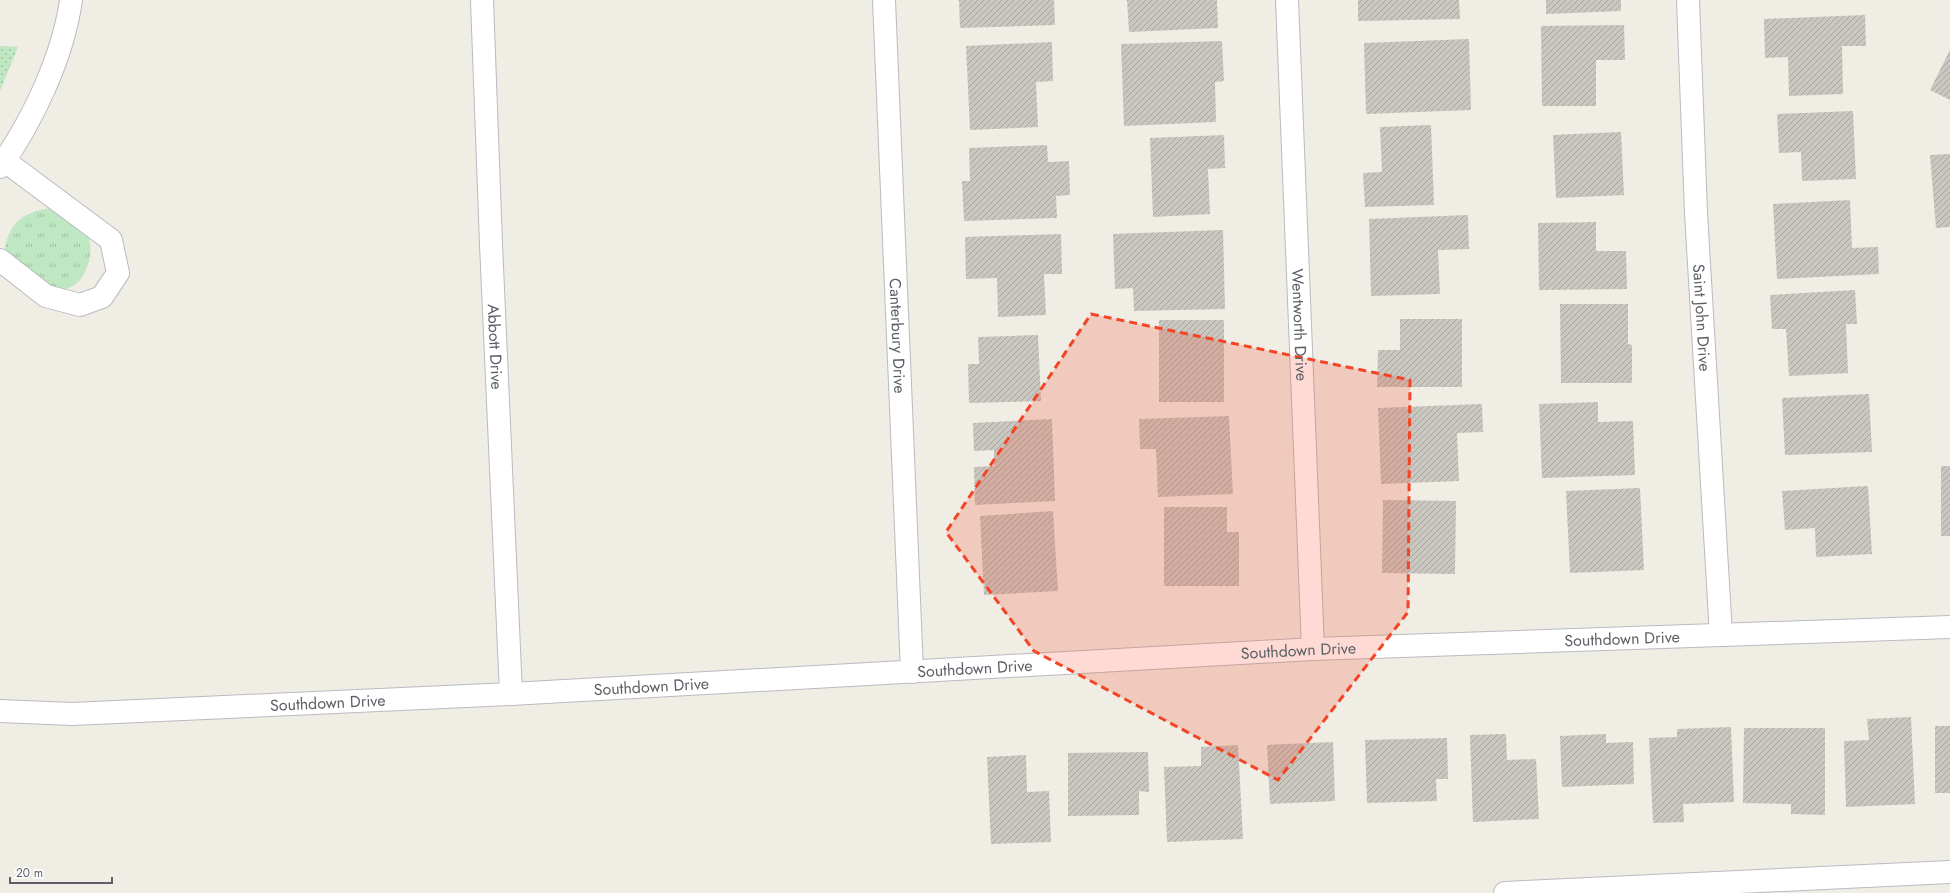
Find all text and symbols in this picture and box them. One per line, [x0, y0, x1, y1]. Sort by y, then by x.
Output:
street label: Saint John Drive [1687, 263, 1716, 372]
street label: Wentworth Drive [1286, 268, 1313, 381]
street label: Canterbury Drive [884, 277, 911, 394]
street label: Abbott Drive [482, 303, 508, 390]
street label: Southdown Drive [1564, 625, 1680, 652]
street label: Southdown Drive [1240, 637, 1356, 665]
street label: Southdown Drive [916, 654, 1033, 683]
street label: Southdown Drive [593, 672, 710, 701]
street label: Southdown Drive [269, 689, 386, 717]
scale bar [10, 859, 112, 885]
text: 20 m [16, 864, 43, 882]

